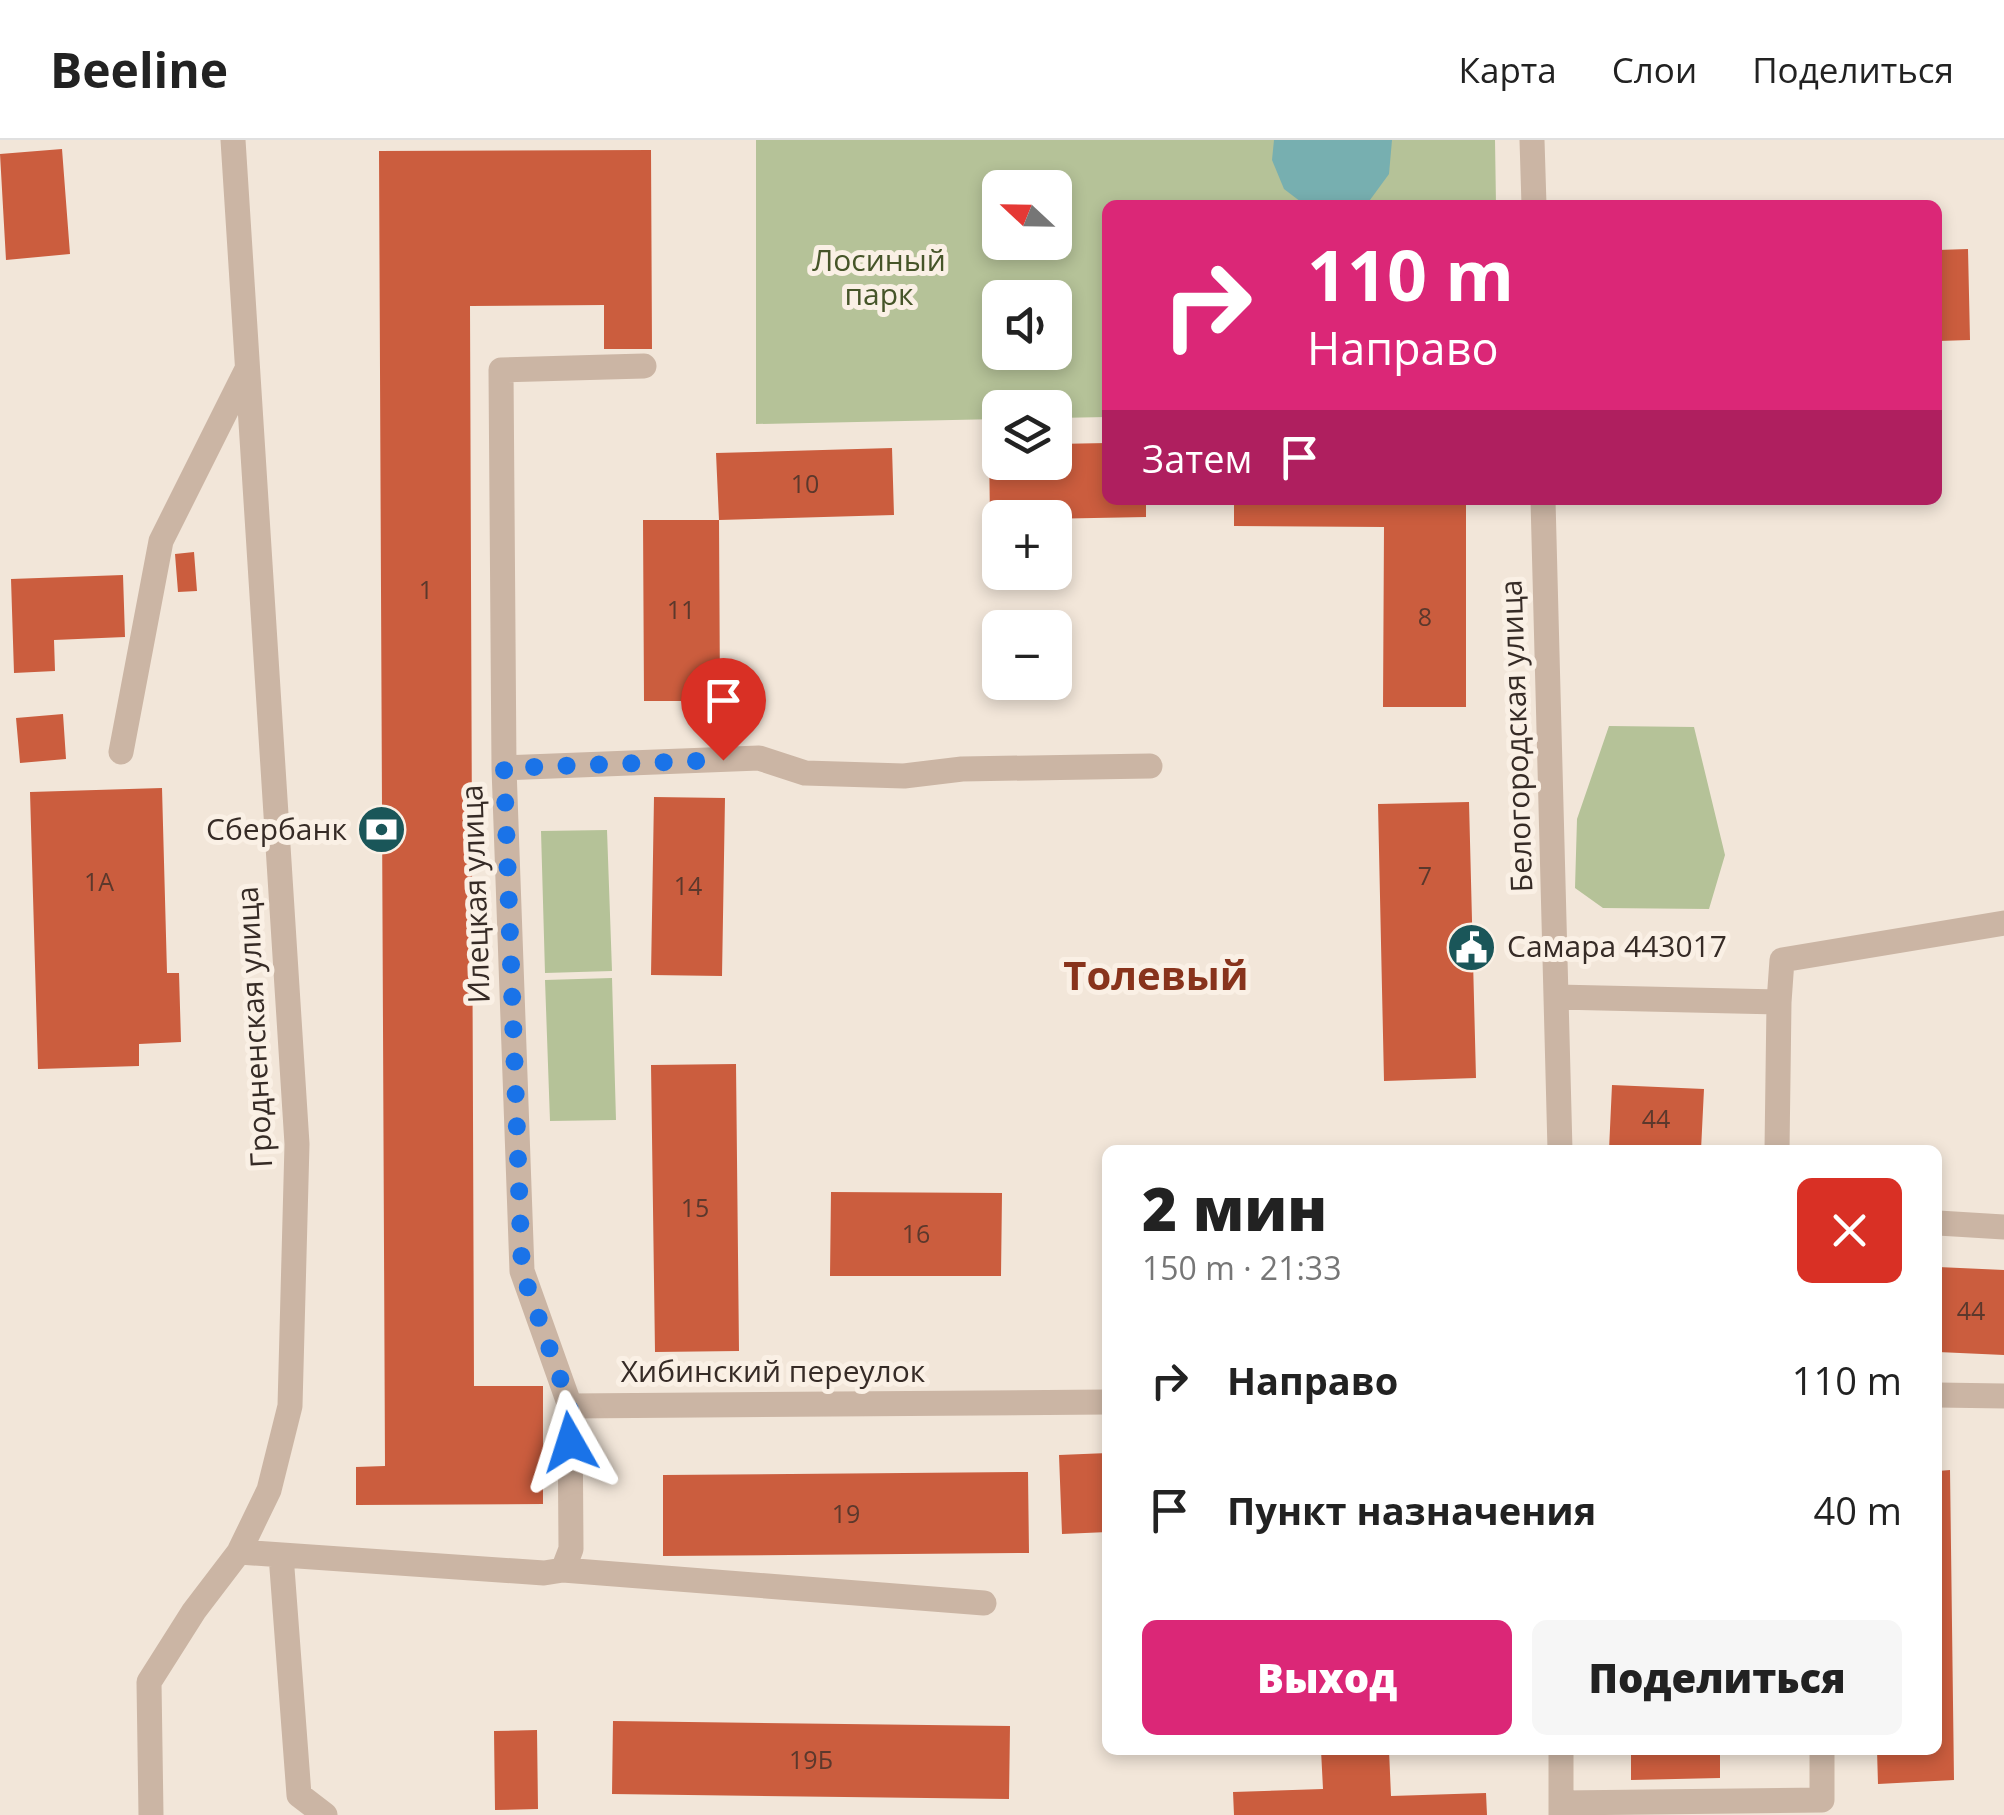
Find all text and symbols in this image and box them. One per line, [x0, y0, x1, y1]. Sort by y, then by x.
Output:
text: Beeline [50, 37, 228, 102]
text: Карта [1459, 46, 1557, 93]
text: Слои [1612, 46, 1697, 93]
text: Поделиться [1752, 46, 1954, 93]
north arrow [982, 170, 1072, 260]
map controls [982, 170, 1072, 700]
text: 110 m [1307, 226, 1514, 322]
park label: Лосиный парк [812, 239, 946, 314]
icon: right [1142, 240, 1272, 370]
button: sound [982, 280, 1072, 370]
text: Направо [1307, 317, 1499, 378]
button: layers [982, 390, 1072, 480]
icon: arrive [1272, 430, 1327, 485]
text: Затем [1142, 432, 1252, 484]
house number: 10 [791, 466, 819, 500]
button: + [982, 500, 1072, 590]
house number: 1 [419, 572, 433, 606]
street label: Белогородская улица [1490, 579, 1541, 893]
house number: 11 [667, 592, 695, 626]
house number: 8 [1418, 599, 1432, 633]
button: − [982, 610, 1072, 700]
pin [681, 658, 766, 761]
icon: arrive [696, 673, 751, 728]
street label: Илецкая улица [450, 784, 499, 1004]
bank icon: Сбербанк [356, 804, 408, 856]
place label: Сбербанк [206, 808, 347, 849]
house number: 7 [1418, 858, 1432, 892]
house number: 1А [84, 864, 114, 898]
house number: 14 [674, 868, 702, 902]
street label: Гродненская улица [226, 885, 281, 1169]
public building icon: Самара 443017 [1446, 921, 1498, 973]
place label: Самара 443017 [1507, 925, 1727, 966]
district label: Толевый [1063, 947, 1249, 1002]
house number: 44 [1642, 1101, 1670, 1135]
text: 2 мин [1142, 1167, 1327, 1249]
button: close [1797, 1178, 1902, 1283]
house number: 15 [681, 1190, 709, 1224]
house number: 16 [902, 1216, 930, 1250]
text: 150 m · 21:33 [1142, 1246, 1341, 1289]
house number: 44 [1957, 1293, 1985, 1327]
street label: Хибинский переулок [621, 1350, 926, 1391]
icon: right [1142, 1353, 1197, 1408]
text: Направо [1227, 1354, 1398, 1406]
text: 110 m [1792, 1354, 1902, 1406]
position arrow [518, 1390, 622, 1494]
icon: arrive [1142, 1483, 1197, 1538]
text: Пункт назначения [1227, 1484, 1596, 1536]
text: 40 m [1813, 1484, 1902, 1536]
house number: 19 [832, 1496, 860, 1530]
button: Выход [1142, 1620, 1512, 1735]
button: Поделиться [1532, 1620, 1902, 1735]
house number: 19Б [789, 1742, 833, 1776]

